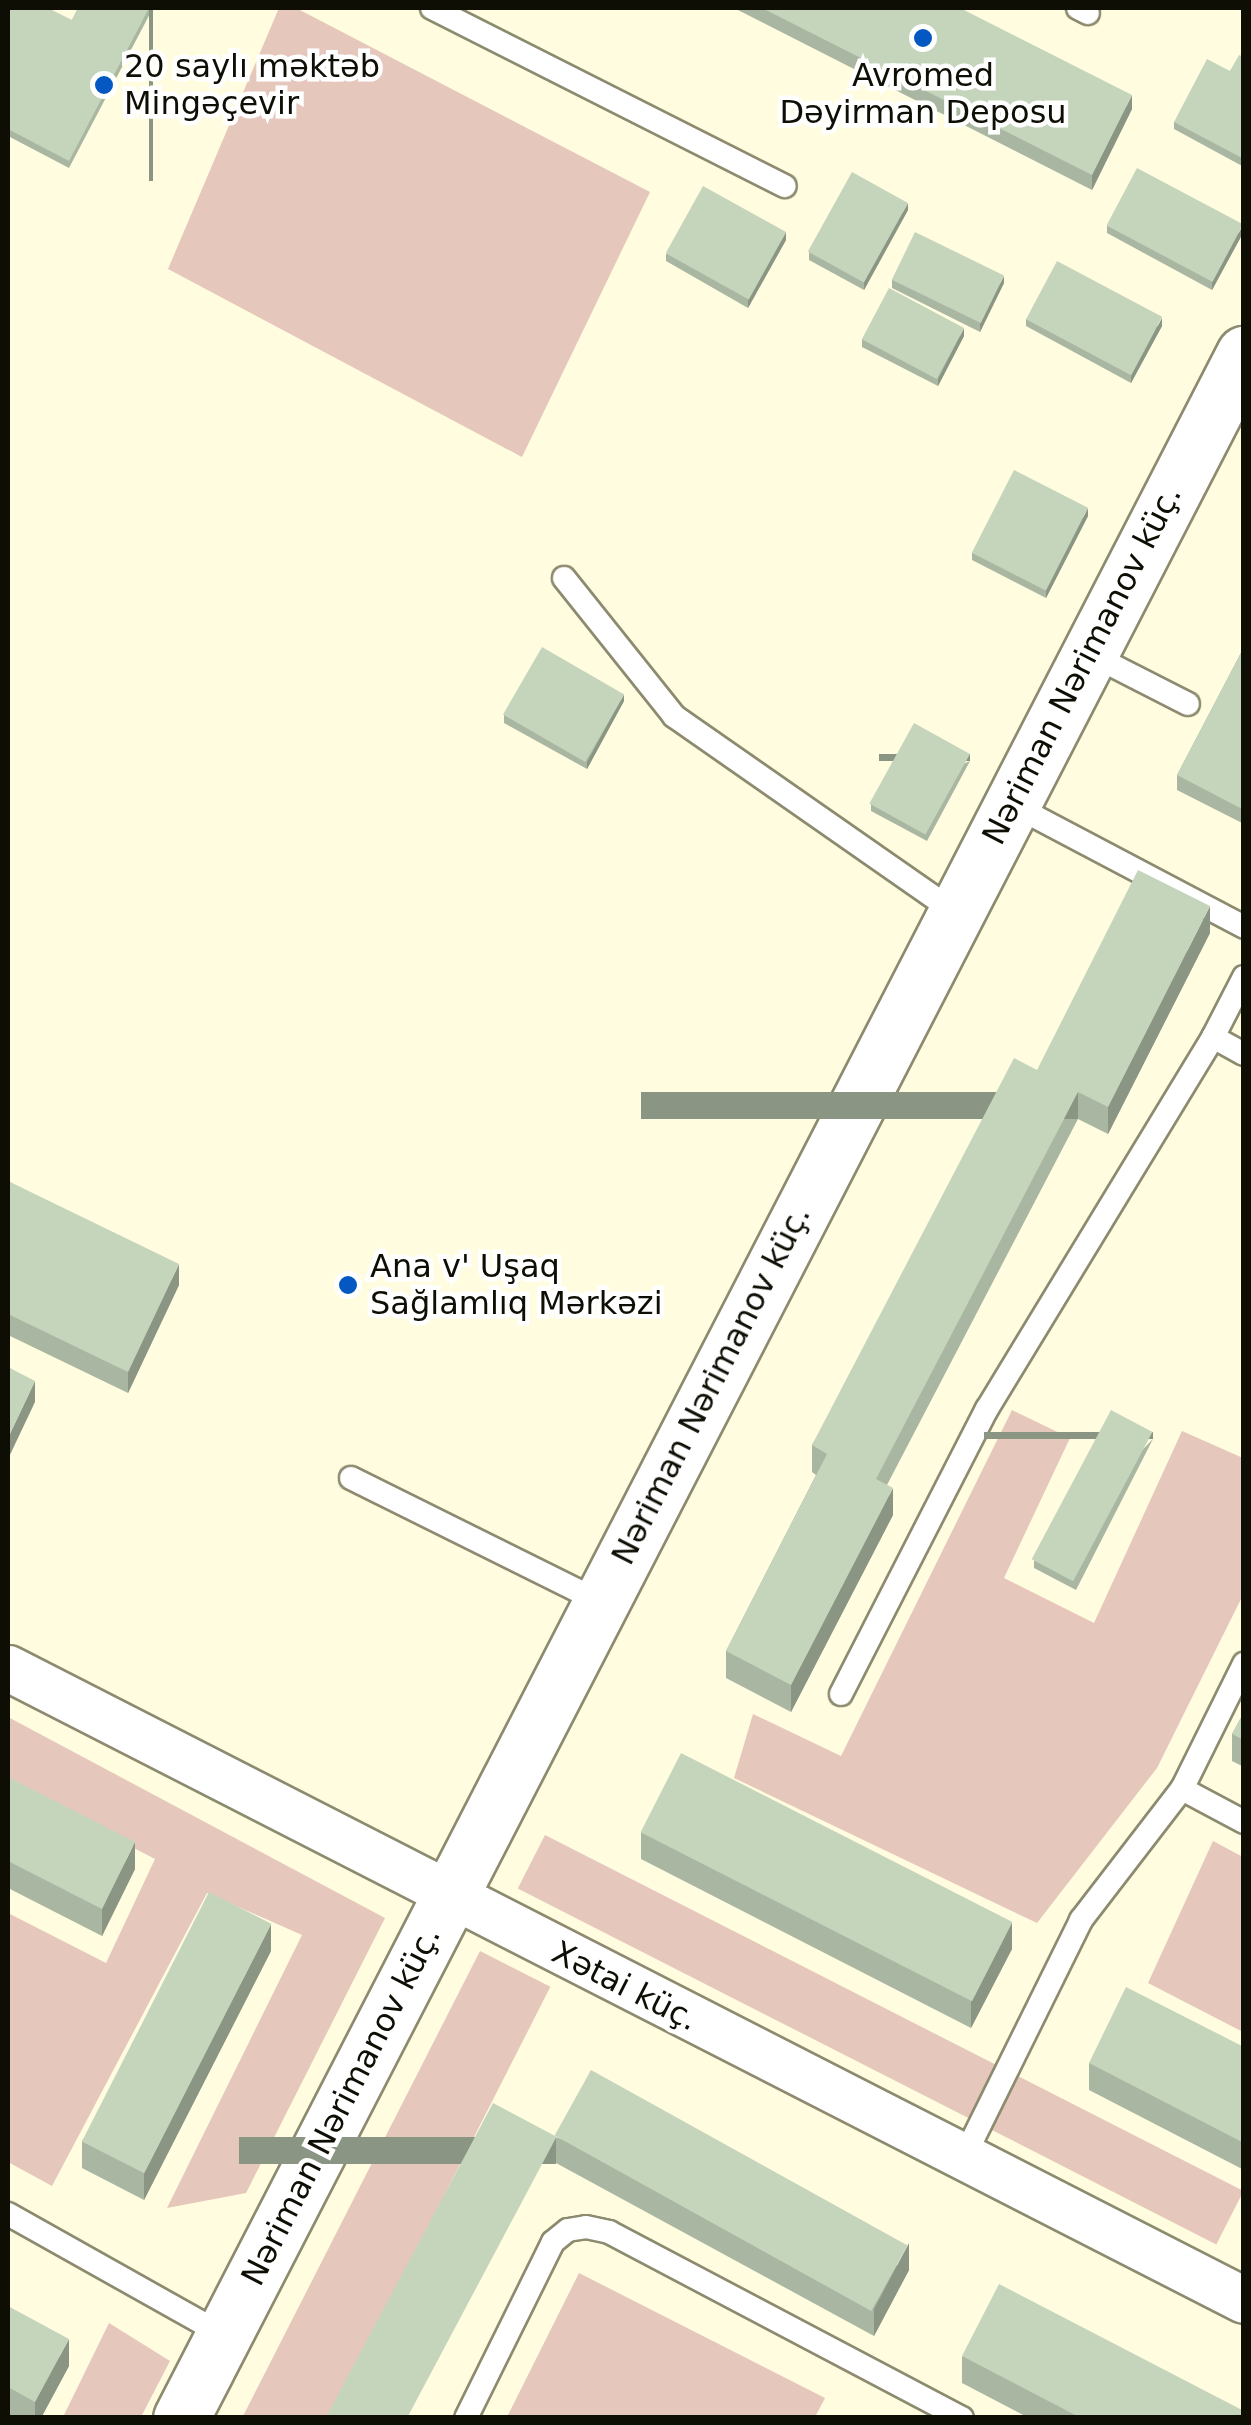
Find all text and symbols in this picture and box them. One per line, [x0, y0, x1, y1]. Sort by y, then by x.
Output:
marker: Avromed Dəyirman Deposu [910, 25, 936, 51]
place label: 20 saylı məktəb Mingəçevir [124, 48, 380, 123]
place label: Avromed Dəyirman Deposu [779, 57, 1067, 132]
marker: 20 saylı məktəb Mingəçevir [93, 74, 115, 96]
street label: Nəriman Nərimanov küç. [975, 479, 1189, 851]
street label: Nəriman Nərimanov küç. [604, 1199, 818, 1571]
place label: Ana v' Uşaq Sağlamlıq Mərkəzi [370, 1248, 663, 1323]
marker: Ana v' Uşaq Sağlamlıq Mərkəzi [335, 1272, 361, 1298]
street label: Nəriman Nərimanov küç. [234, 1920, 448, 2292]
street label: Xətai küç. [546, 1933, 704, 2039]

